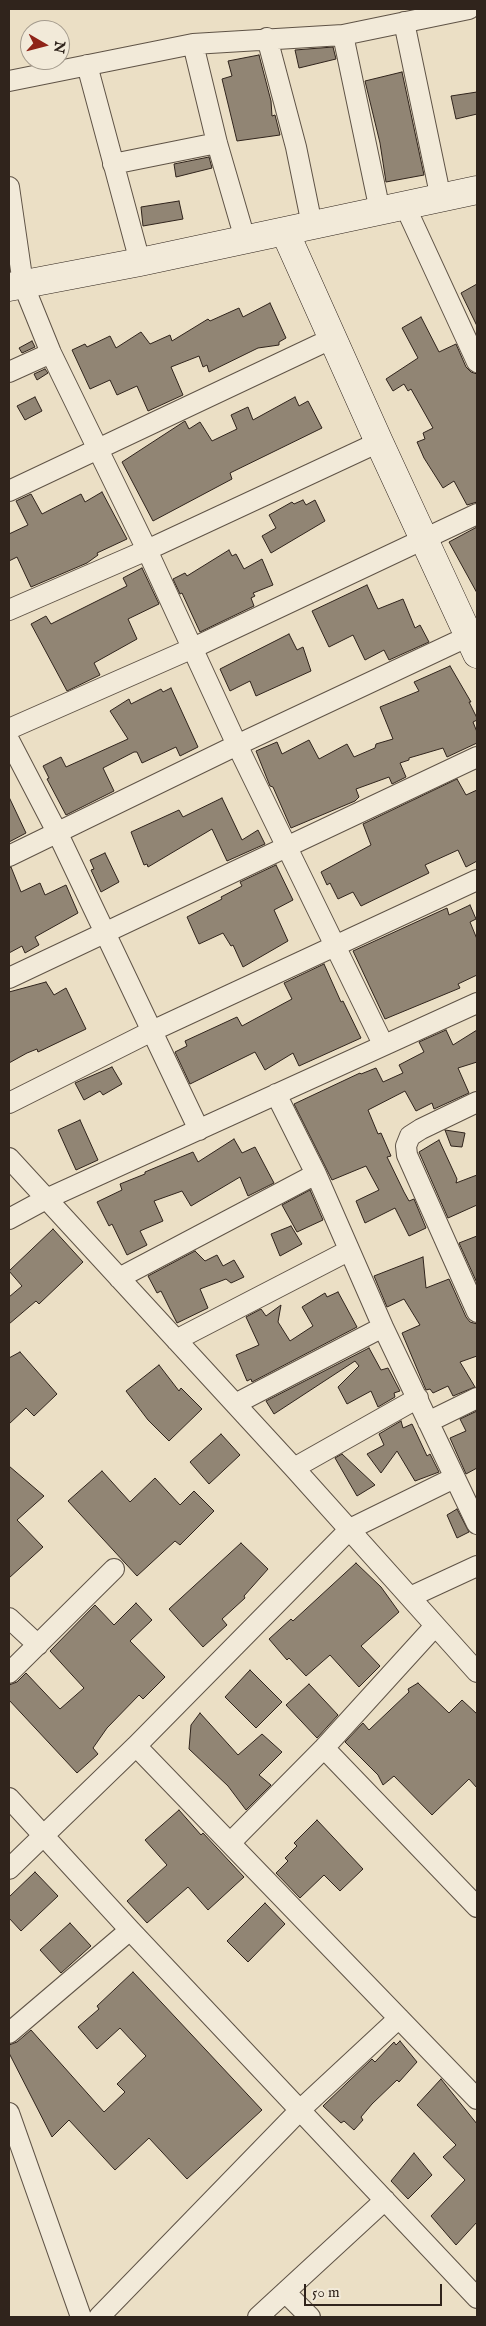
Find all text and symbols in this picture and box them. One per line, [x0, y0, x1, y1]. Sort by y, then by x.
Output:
north arrow [20, 20, 70, 70]
text: N [49, 40, 69, 54]
scale bar [306, 2274, 444, 2306]
text: 50 m [312, 2283, 340, 2302]

